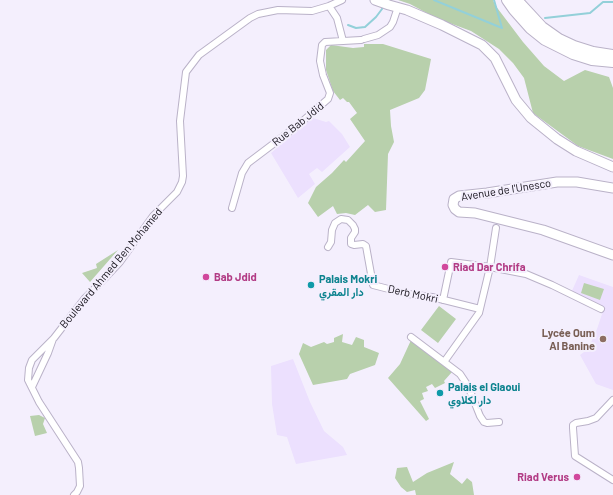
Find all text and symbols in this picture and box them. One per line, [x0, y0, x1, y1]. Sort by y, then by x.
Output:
street label: Rue Bab Jdid [270, 99, 326, 149]
street label: Avenue de l'Unesco [460, 176, 552, 204]
street label: Boulevard Ahmed Ben Mohamed [57, 205, 165, 331]
place label: Riad Dar Chrifa [453, 260, 525, 274]
marker: Riad Dar Chrifa [440, 262, 450, 272]
place label: Bab Jdid [214, 270, 257, 284]
marker: Bab Jdid [201, 272, 211, 282]
place label: Palais Mokri دار المقري [319, 272, 377, 298]
marker: Palais Mokri دار المقري [306, 280, 316, 290]
street label: Derb Mokri [387, 282, 439, 306]
place label: Lycée Oum Al Banine [542, 326, 595, 352]
marker: Lycée Oum Al Banine [598, 334, 608, 344]
place label: Palais el Glaoui دار لكلاوي [448, 380, 520, 406]
marker: Palais el Glaoui دار لكلاوي [435, 388, 445, 398]
place label: Riad Verus [517, 470, 569, 484]
marker: Riad Verus [572, 472, 582, 482]

